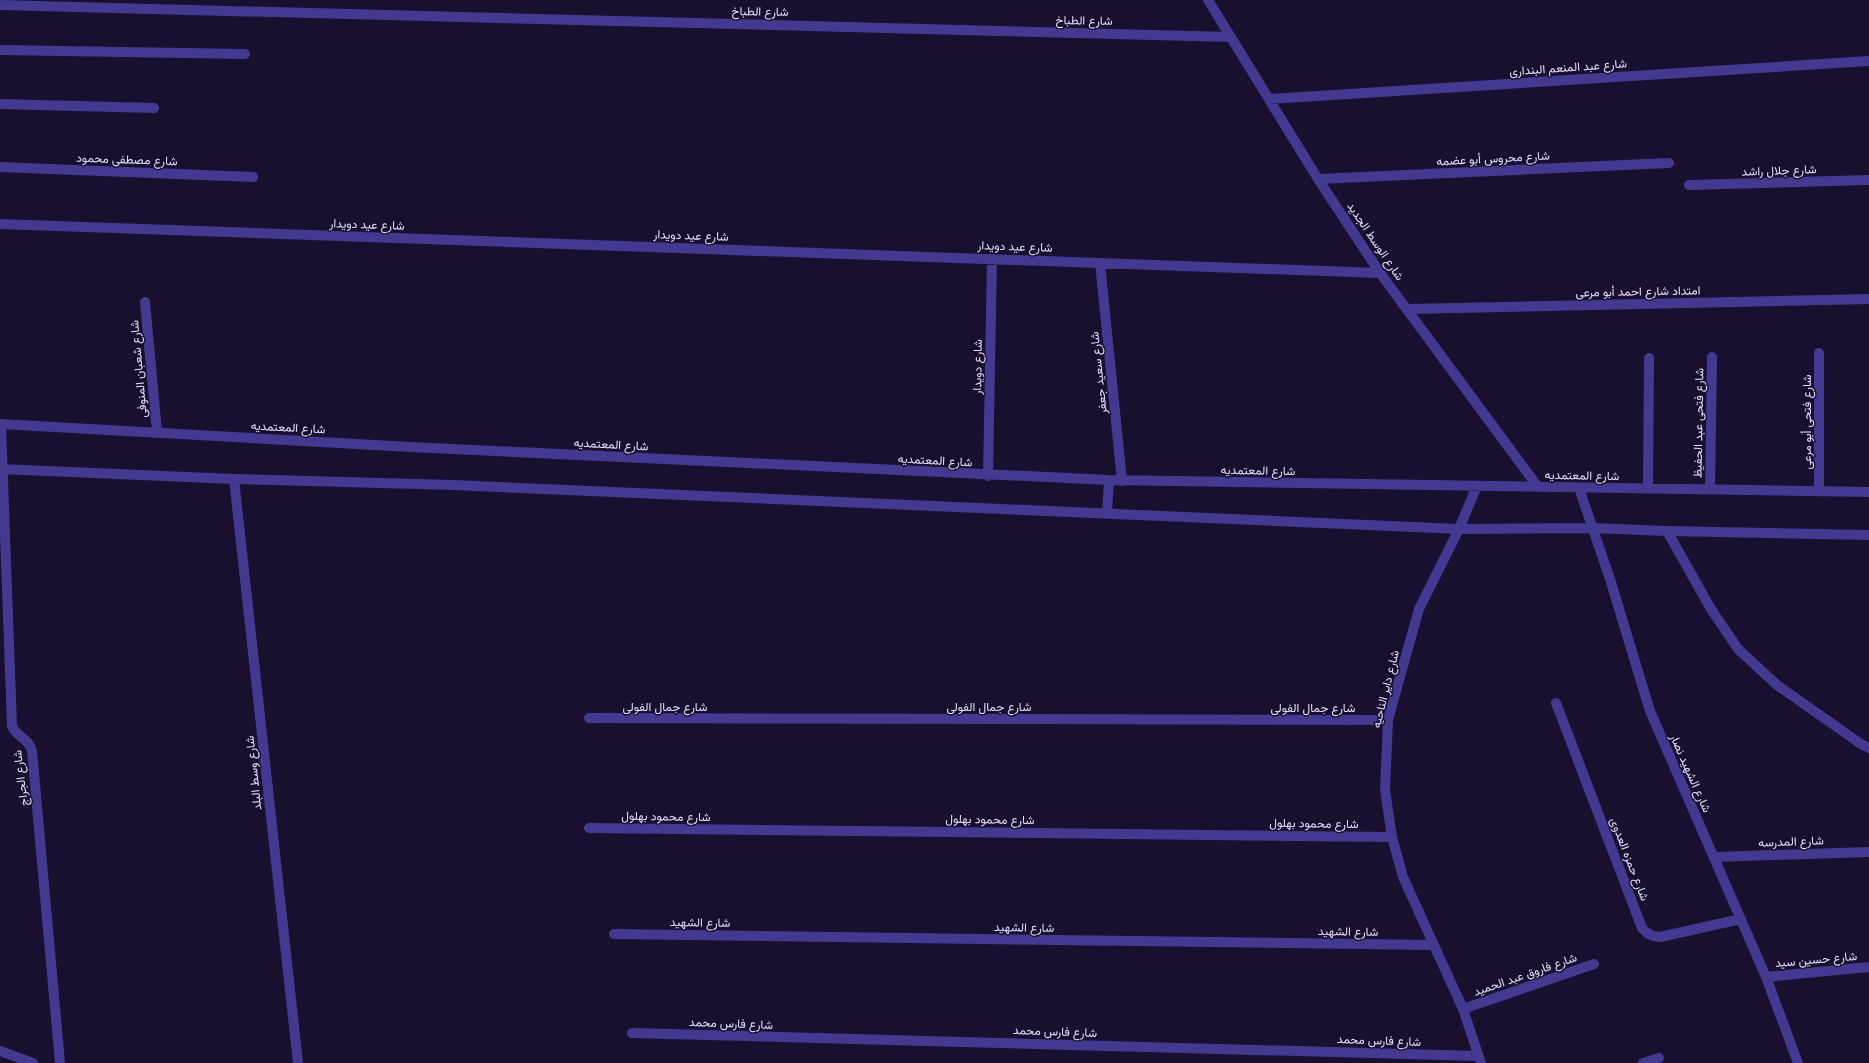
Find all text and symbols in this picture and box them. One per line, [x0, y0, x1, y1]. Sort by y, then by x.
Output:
street label: شارع الطباخ [731, 3, 789, 21]
street label: شارع الطباخ [1055, 12, 1113, 30]
street label: شارع عبد المنعم البندارى [1509, 55, 1628, 81]
street label: شارع محروس أبو عضمه [1436, 148, 1550, 170]
street label: شارع مصطفى محمود [76, 150, 178, 170]
street label: شارع جلال راشد [1741, 161, 1817, 181]
street label: شارع الوسط الجديد [1343, 199, 1408, 284]
street label: شارع عيد دويدار [328, 215, 405, 235]
street label: شارع عيد دويدار [652, 226, 729, 246]
street label: شارع عيد دويدار [976, 237, 1053, 257]
street label: امتداد شارع احمد أبو مرعى [1575, 282, 1701, 302]
street label: شارع شعبان المنوفى [126, 319, 152, 418]
street label: شارع سعيد جعفر [1086, 331, 1112, 416]
street label: شارع دويدار [969, 339, 987, 396]
street label: شارع فتحى عبد الحفيظ [1690, 368, 1708, 478]
street label: شارع فتحى أبو مرعى [1799, 374, 1816, 470]
street label: شارع المعتمديه [250, 418, 326, 438]
street label: شارع المعتمديه [573, 435, 649, 455]
street label: شارع المعتمديه [897, 451, 973, 471]
street label: شارع المعتمديه [1220, 462, 1296, 480]
street label: شارع المعتمديه [1544, 467, 1620, 485]
street label: شارع داير الناحيه [1368, 648, 1404, 730]
street label: شارع جمال الفولى [623, 699, 707, 716]
street label: شارع جمال الفولى [947, 699, 1031, 716]
street label: شارع جمال الفولى [1271, 700, 1355, 717]
street label: شارع الشهيد نصار [1665, 730, 1715, 815]
street label: شارع وسط البلد [242, 735, 266, 811]
street label: شارع الجراج [9, 749, 33, 807]
street label: شارع محمود بهلول [621, 808, 711, 826]
street label: شارع محمود بهلول [945, 811, 1035, 829]
street label: شارع محمود بهلول [1269, 815, 1359, 833]
street label: شارع حمزه العدوى [1605, 815, 1653, 903]
street label: شارع المدرسه [1758, 832, 1824, 852]
street label: شارع الشهيد [670, 914, 730, 932]
street label: شارع الشهيد [994, 919, 1054, 937]
street label: شارع الشهيد [1318, 923, 1378, 941]
street label: شارع حسين سيد [1774, 948, 1858, 972]
street label: شارع فاروق عبد الحميد [1471, 949, 1579, 1001]
street label: شارع فارس محمد [689, 1014, 773, 1034]
street label: شارع فارس محمد [1013, 1022, 1097, 1042]
street label: شارع فارس محمد [1337, 1031, 1421, 1051]

